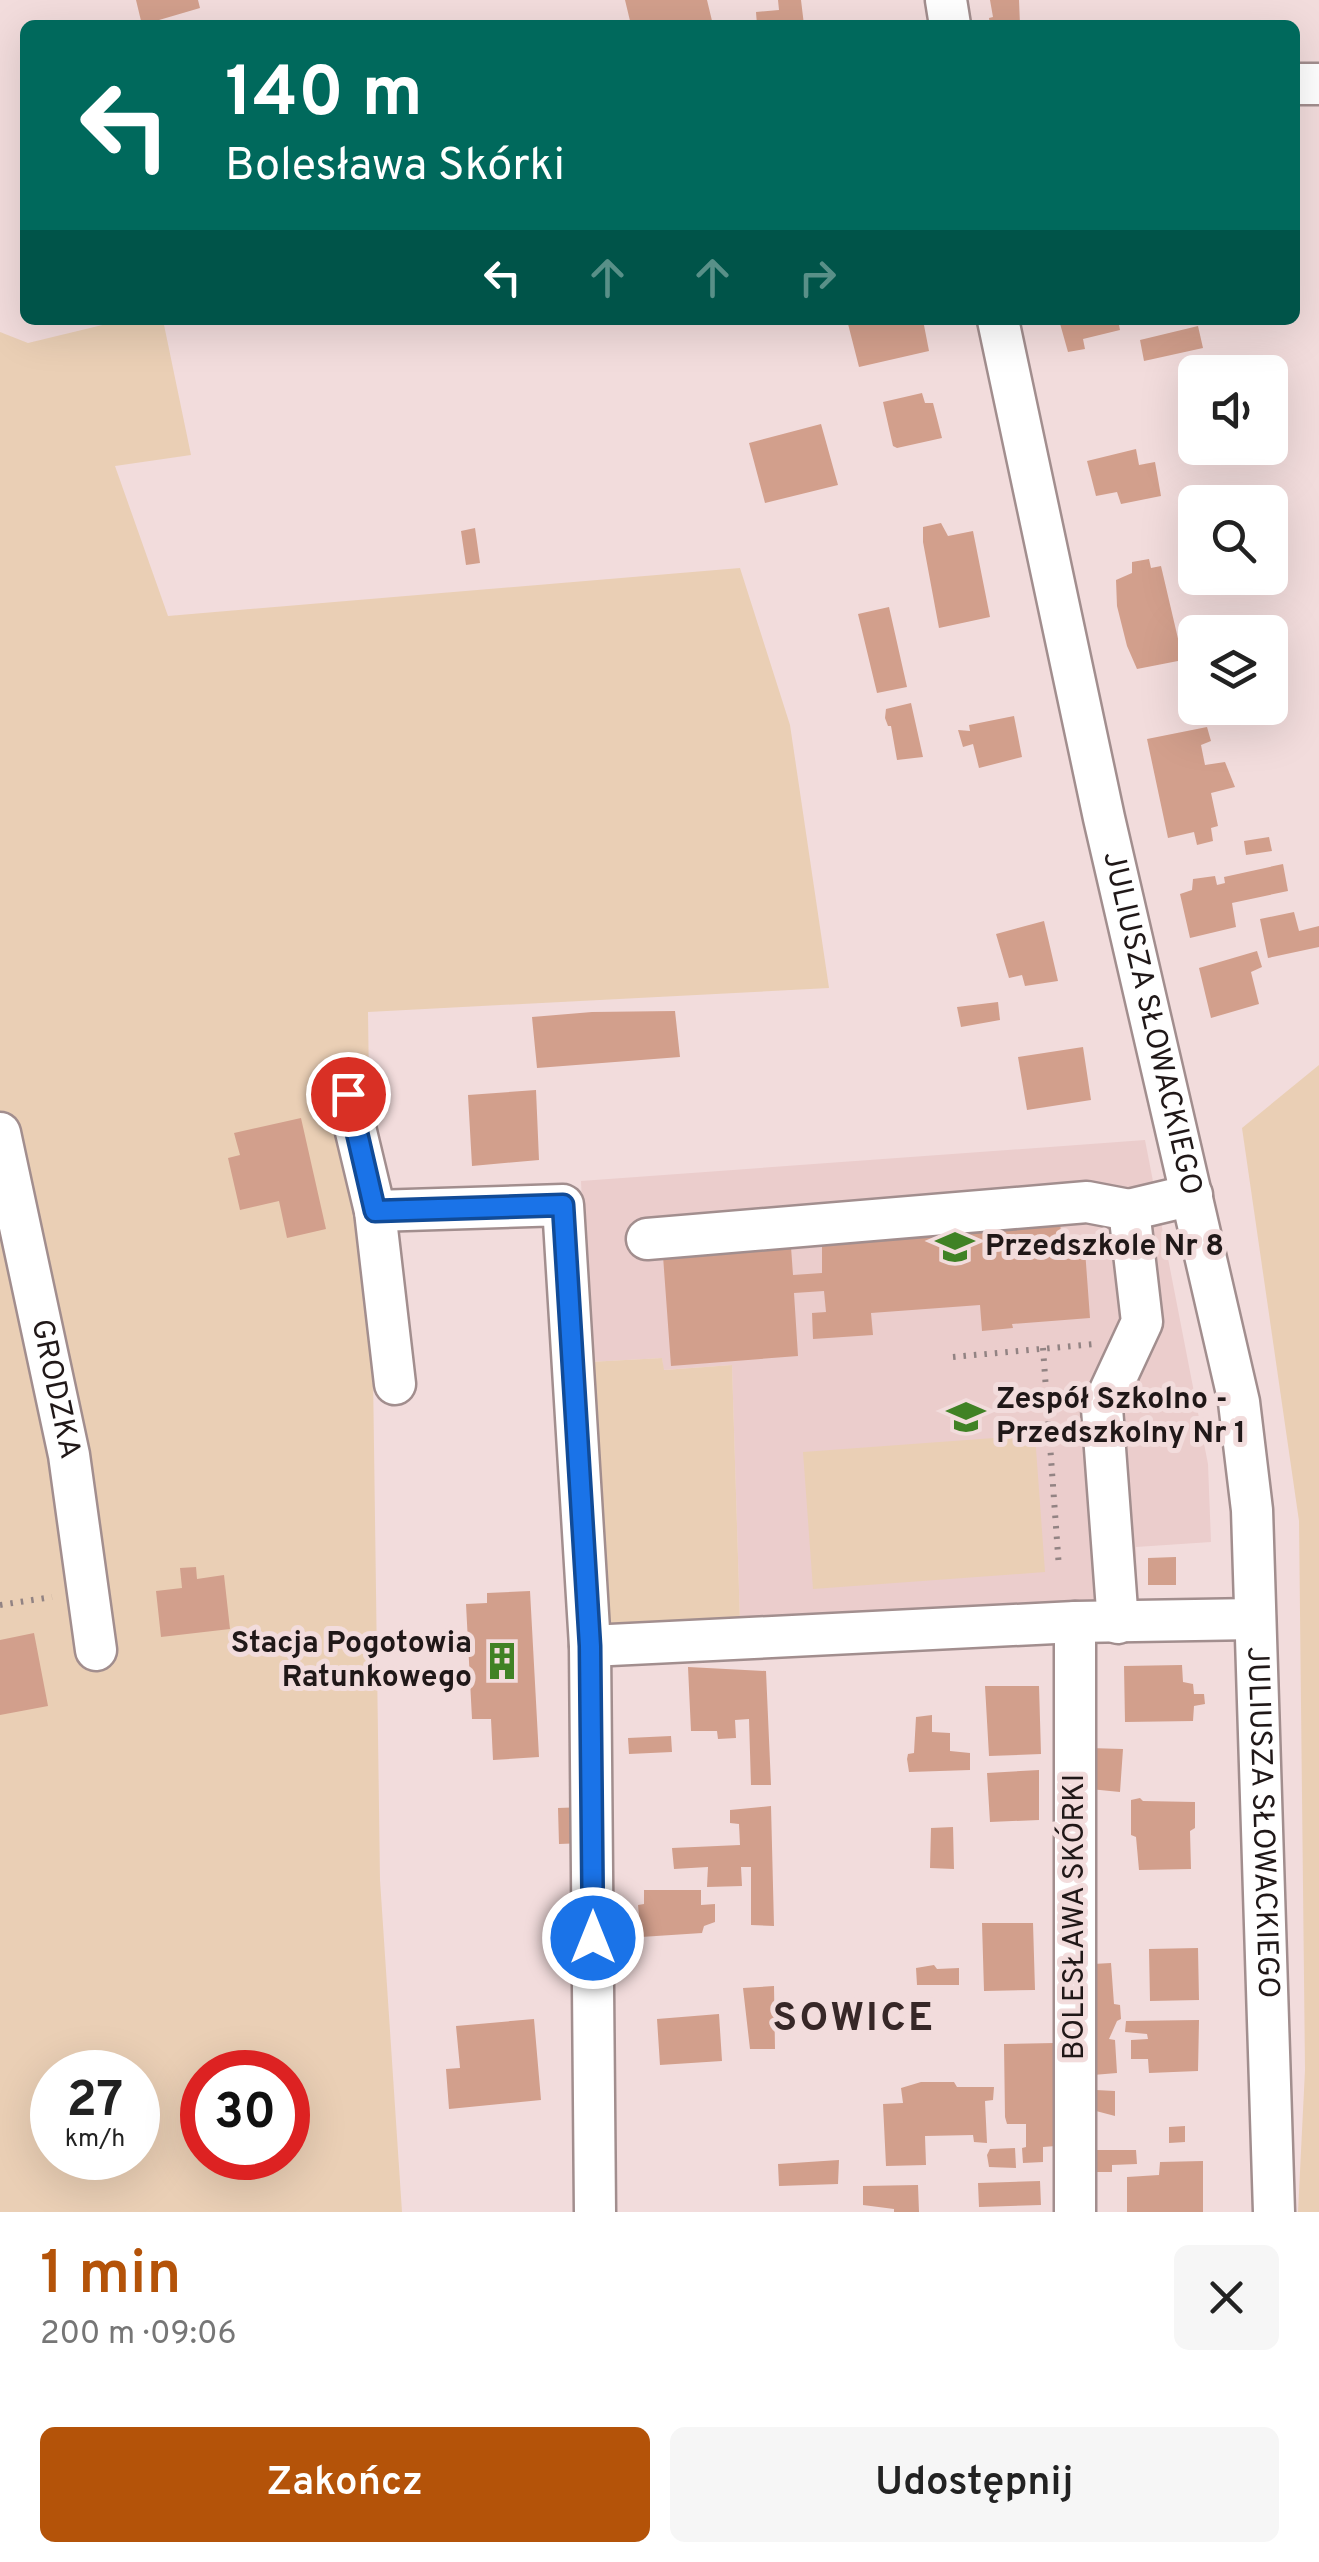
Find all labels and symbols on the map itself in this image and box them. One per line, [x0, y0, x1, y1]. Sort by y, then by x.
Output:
street label: JULIUSZA SŁOWACKIEGO [1094, 848, 1209, 1199]
pin [306, 1052, 391, 1137]
school or university icon: Przedszkole Nr 8 [934, 1226, 976, 1268]
place label: Przedszkole Nr 8 [985, 1229, 1224, 1266]
street label: GRODZKA [22, 1316, 88, 1462]
place label: Zespół Szkolno - Przedszkolny Nr 1 [996, 1382, 1246, 1453]
school or university icon: Zespół Szkolno - Przedszkolny Nr 1 [945, 1396, 987, 1438]
place label: Stacja Pogotowia Ratunkowego [231, 1626, 472, 1697]
building icon: Stacja Pogotowia Ratunkowego [481, 1640, 523, 1682]
street label: JULIUSZA SŁOWACKIEGO [1238, 1646, 1286, 1999]
street label: BOLESŁAWA SKÓRKI [1054, 1774, 1094, 2060]
position arrow [541, 1886, 645, 1990]
district label: SOWICE [773, 1995, 935, 2045]
speed limit sign: 30 [180, 2050, 310, 2180]

